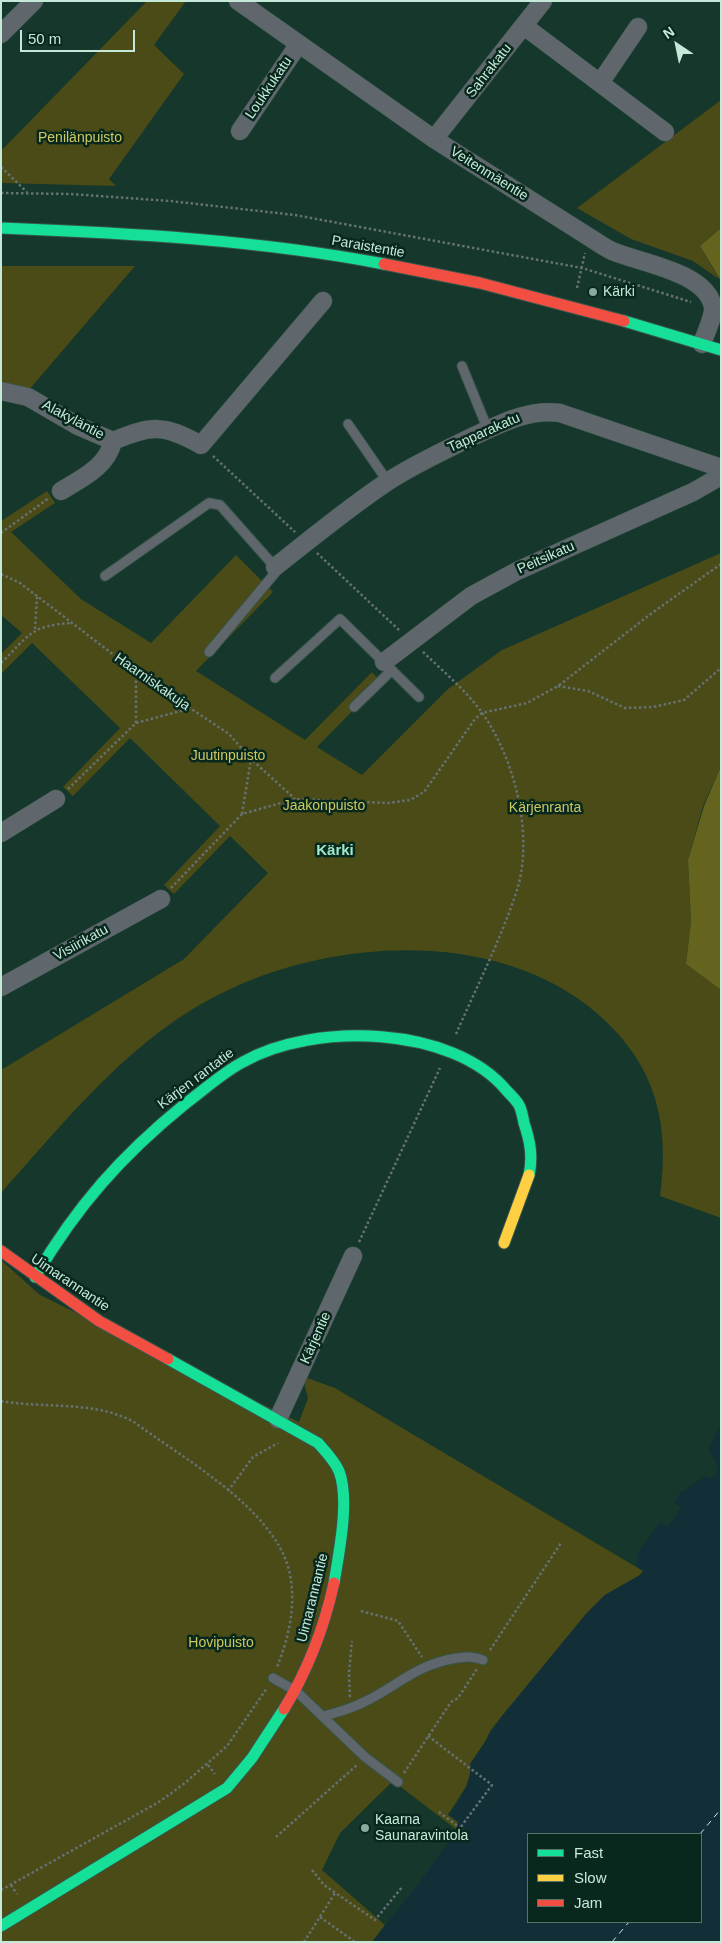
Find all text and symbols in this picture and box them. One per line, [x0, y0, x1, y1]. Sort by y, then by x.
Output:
scale bar [22, 20, 138, 52]
north arrow [652, 20, 702, 70]
text: N [660, 23, 677, 42]
text: 50 m [28, 30, 61, 47]
street label: Sahrakatu [463, 41, 515, 101]
street label: Loukkukatu [242, 54, 296, 122]
park label: Penilänpuisto [38, 130, 122, 146]
street label: Veitenmäentie [447, 143, 531, 205]
street label: Paraistentie [330, 232, 406, 262]
place label: Kärki [603, 284, 635, 300]
marker: Kärki [587, 286, 599, 298]
street label: Alakyläntie [39, 397, 107, 443]
street label: Tapparakatu [445, 410, 523, 456]
street label: Peitsikatu [515, 538, 577, 578]
street label: Haarniskakuja [111, 650, 193, 714]
park label: Juutinpuisto [191, 748, 265, 764]
park label: Jaakonpuisto [283, 798, 365, 814]
park label: Kärjenranta [509, 800, 581, 816]
district label: Kärki [316, 842, 354, 860]
street label: Visiirikatu [51, 921, 111, 965]
street label: Kärjen rantatie [155, 1045, 237, 1113]
street label: Uimarannantie [28, 1251, 112, 1315]
street label: Kärjentie [297, 1309, 335, 1367]
street label: Uimarannantie [294, 1552, 332, 1644]
park label: Hovipuisto [188, 1635, 254, 1651]
place label: Kaarna Saunaravintola [375, 1812, 468, 1844]
marker: Kaarna Saunaravintola [359, 1822, 371, 1834]
legend [527, 1833, 702, 1923]
text: Fast [574, 1844, 603, 1861]
text: Slow [574, 1869, 607, 1886]
text: Jam [574, 1894, 602, 1911]

